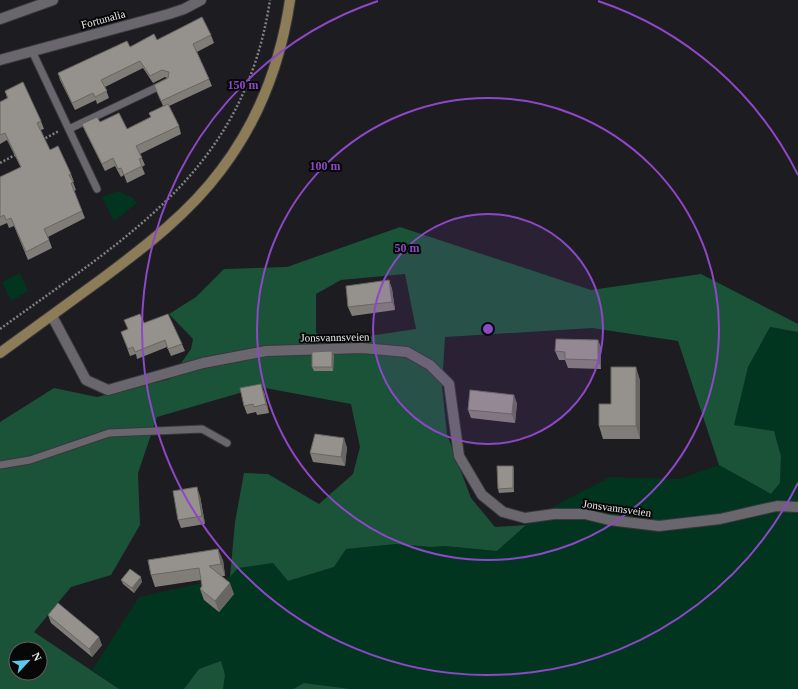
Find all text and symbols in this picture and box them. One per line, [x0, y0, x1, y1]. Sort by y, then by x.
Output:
street label: Fortunalia [80, 7, 127, 31]
text: 150 m [228, 78, 259, 92]
text: 100 m [310, 159, 341, 173]
text: 50 m [395, 241, 420, 255]
centre of rings [481, 322, 495, 336]
street label: Jonsvannsveien [300, 330, 370, 344]
street label: Jonsvannsveien [582, 497, 653, 519]
north arrow [8, 641, 48, 681]
text: N [30, 650, 44, 663]

